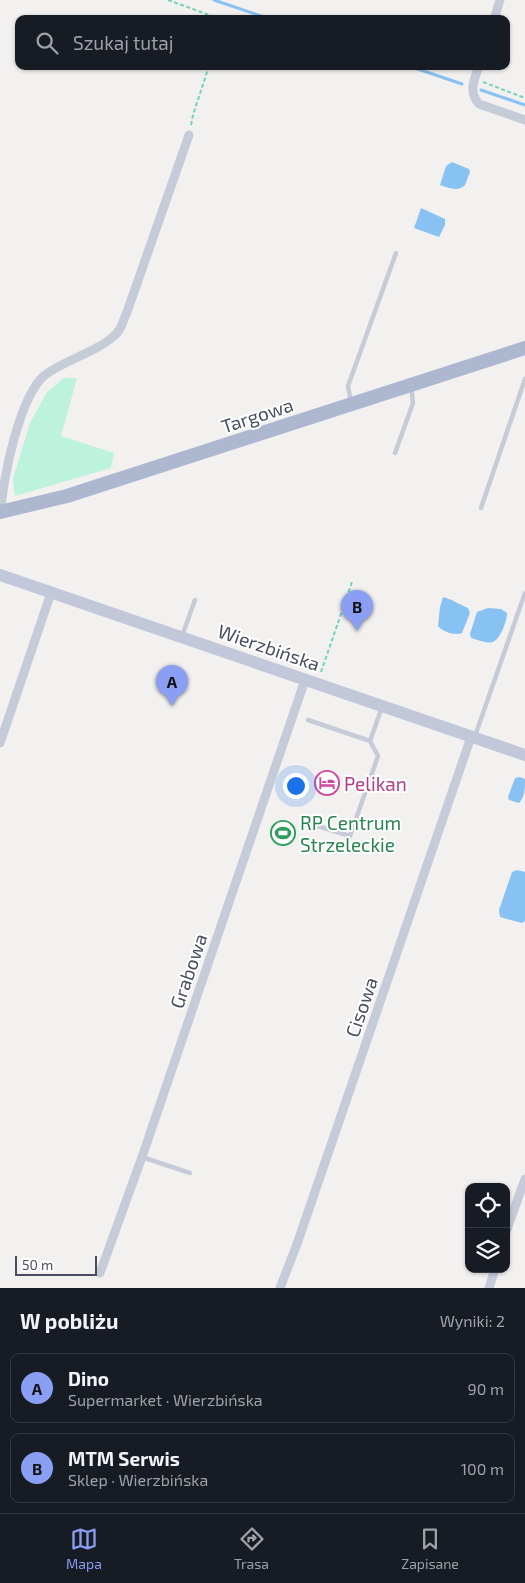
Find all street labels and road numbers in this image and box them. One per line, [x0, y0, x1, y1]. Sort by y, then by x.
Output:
street label: Targowa [218, 393, 296, 437]
street label: Wierzbińska [215, 619, 323, 675]
street label: Grabowa [164, 931, 212, 1011]
street label: Cisowa [340, 974, 382, 1040]

